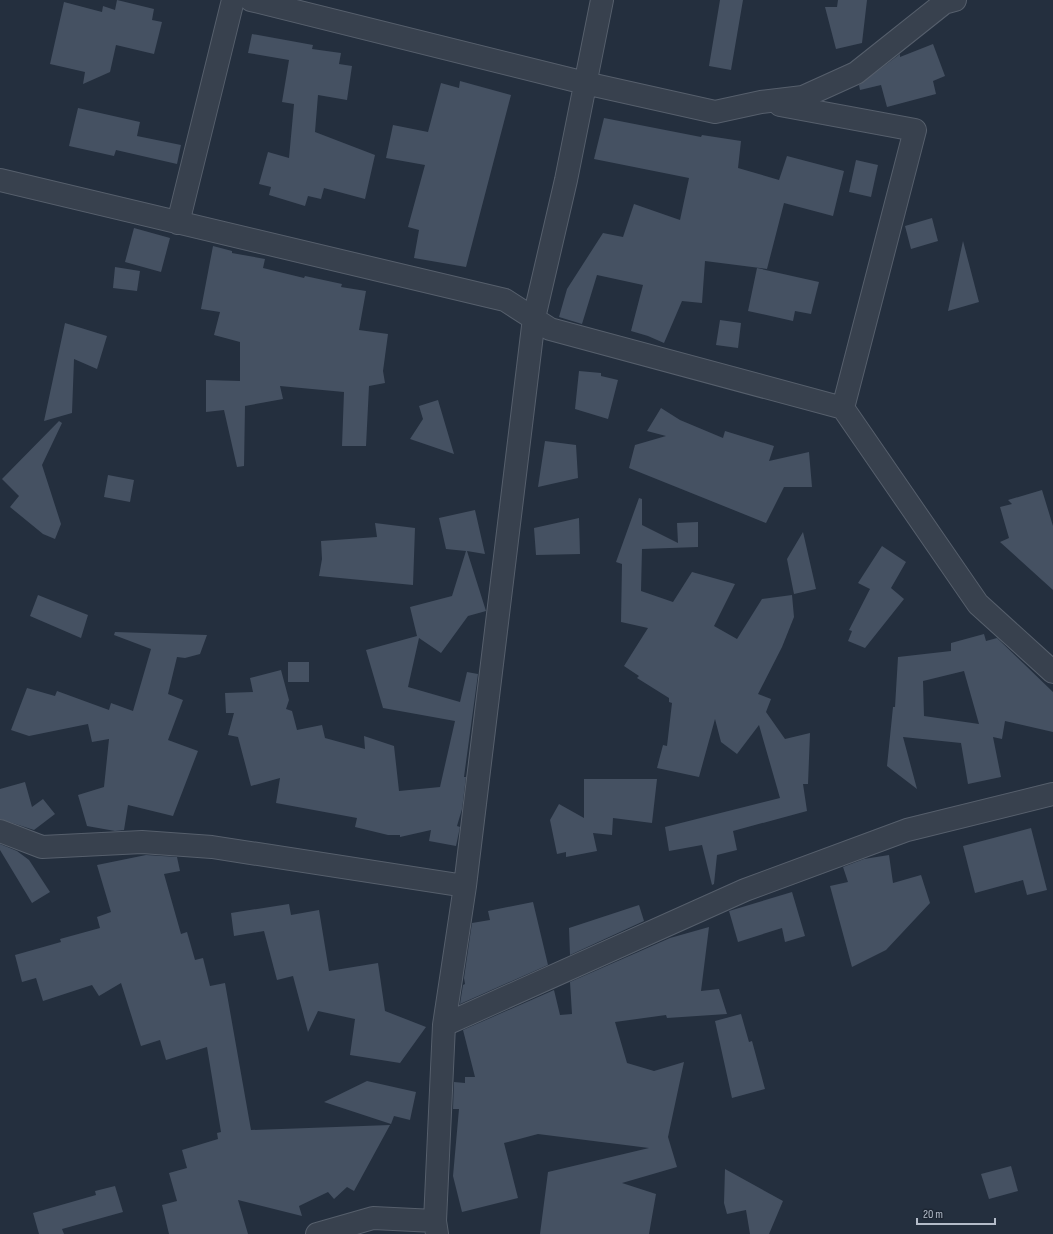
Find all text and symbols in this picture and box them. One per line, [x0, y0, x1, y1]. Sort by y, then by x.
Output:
scale bar [917, 1200, 995, 1226]
text: 20 m [923, 1207, 943, 1222]

